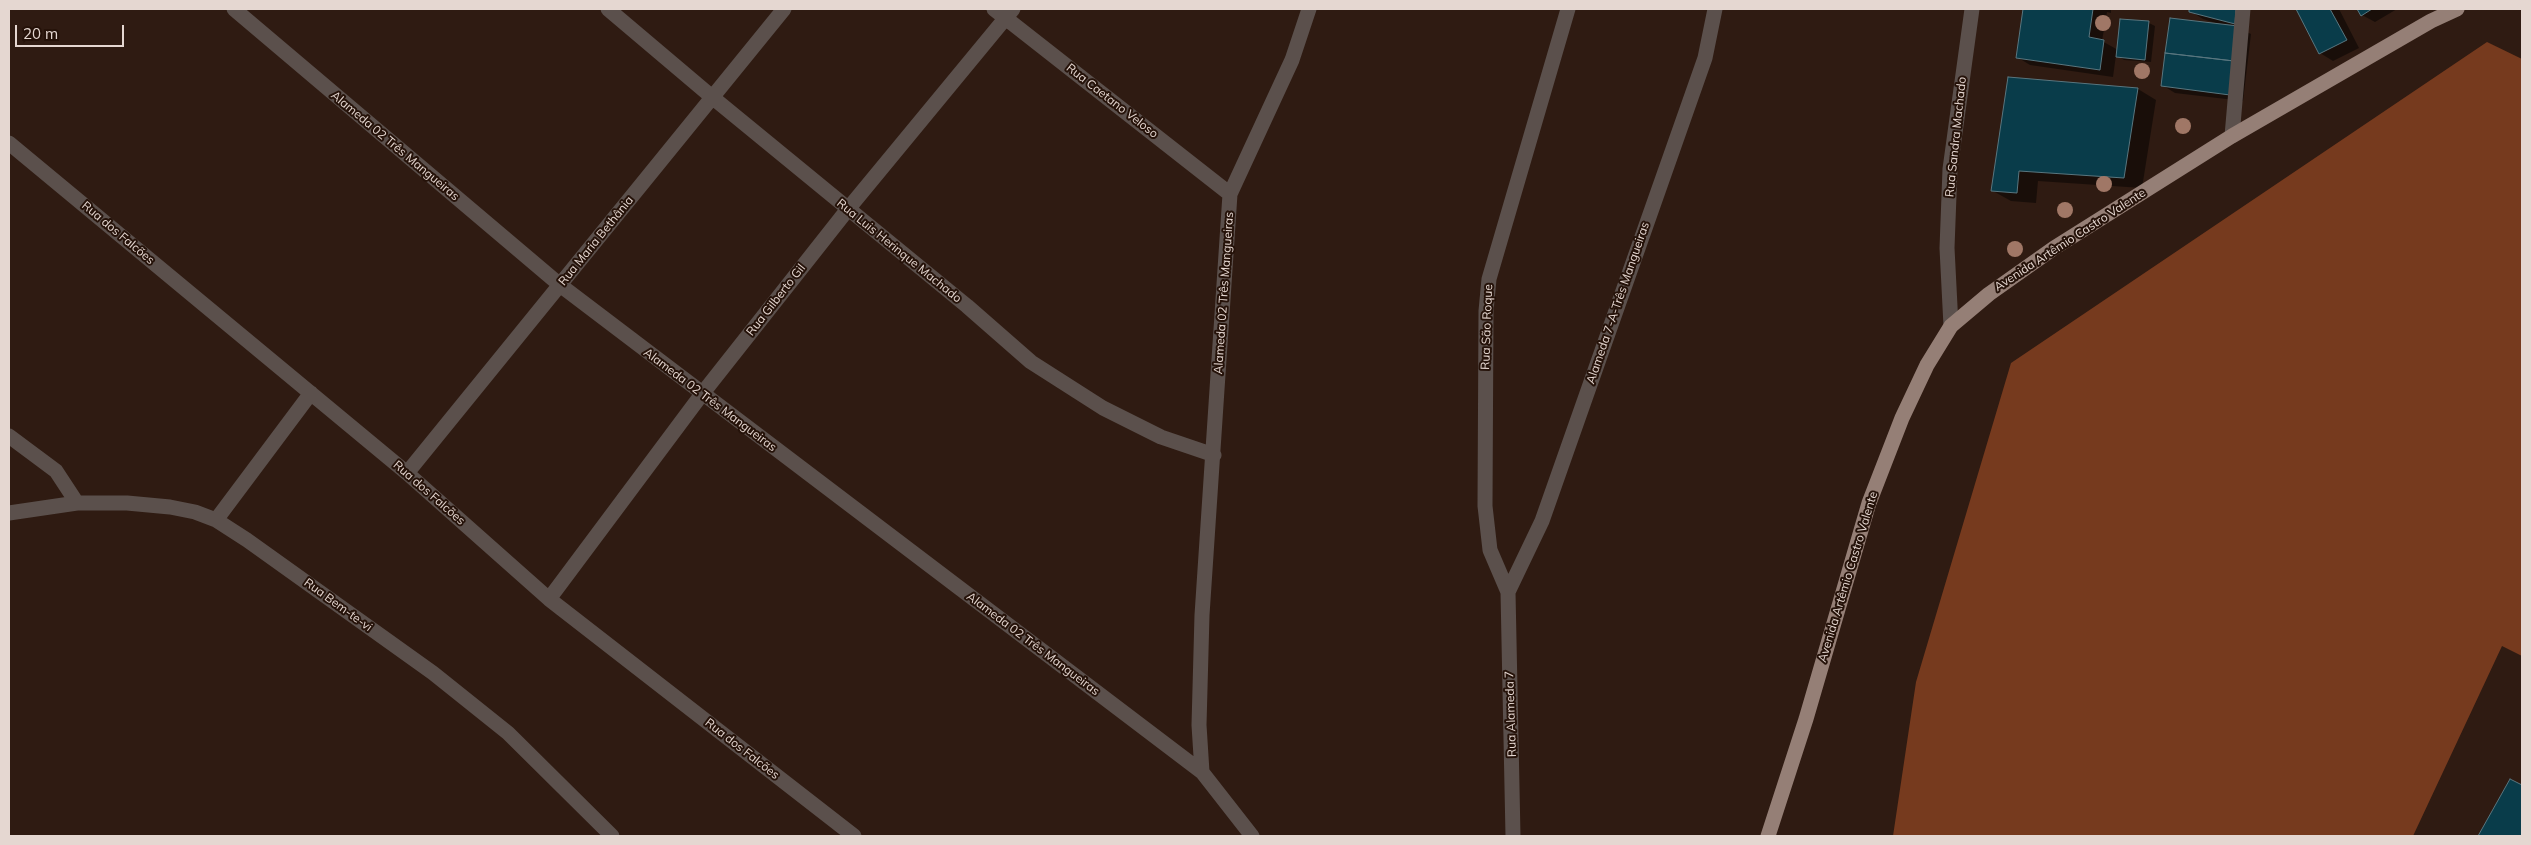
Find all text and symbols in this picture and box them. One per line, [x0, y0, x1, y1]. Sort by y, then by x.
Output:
scale bar [18, 15, 126, 47]
text: 20 m [23, 24, 58, 43]
street label: Rua Caetano Veloso [1063, 61, 1161, 141]
street label: Rua Sandra Machado [1943, 76, 1969, 198]
street label: Alameda 02 Três Mangueiras [328, 88, 462, 204]
street label: Avenida Artêmio Castro Valente [1992, 186, 2148, 294]
street label: Rua Maria Bethânia [556, 193, 636, 289]
street label: Rua Luis Herinque Machado [834, 196, 964, 306]
street label: Rua dos Falcões [79, 198, 157, 268]
street label: Alameda 02 Três Mangueiras [1211, 211, 1237, 375]
street label: Alameda 7-A-Três Mangueiras [1583, 220, 1653, 386]
street label: Rua Gilberto Gil [744, 261, 808, 339]
street label: Rua São Roque [1478, 284, 1496, 370]
street label: Alameda 02 Três Mangueiras [641, 345, 779, 455]
street label: Rua dos Falcões [390, 458, 468, 528]
street label: Avenida Artêmio Castro Valente [1815, 490, 1881, 664]
street label: Rua Bem-te-vi [301, 575, 375, 635]
street label: Alameda 02 Três Mangueiras [964, 589, 1102, 699]
street label: Rua Alameda 7 [1502, 671, 1520, 757]
street label: Rua dos Falcões [702, 715, 782, 783]

